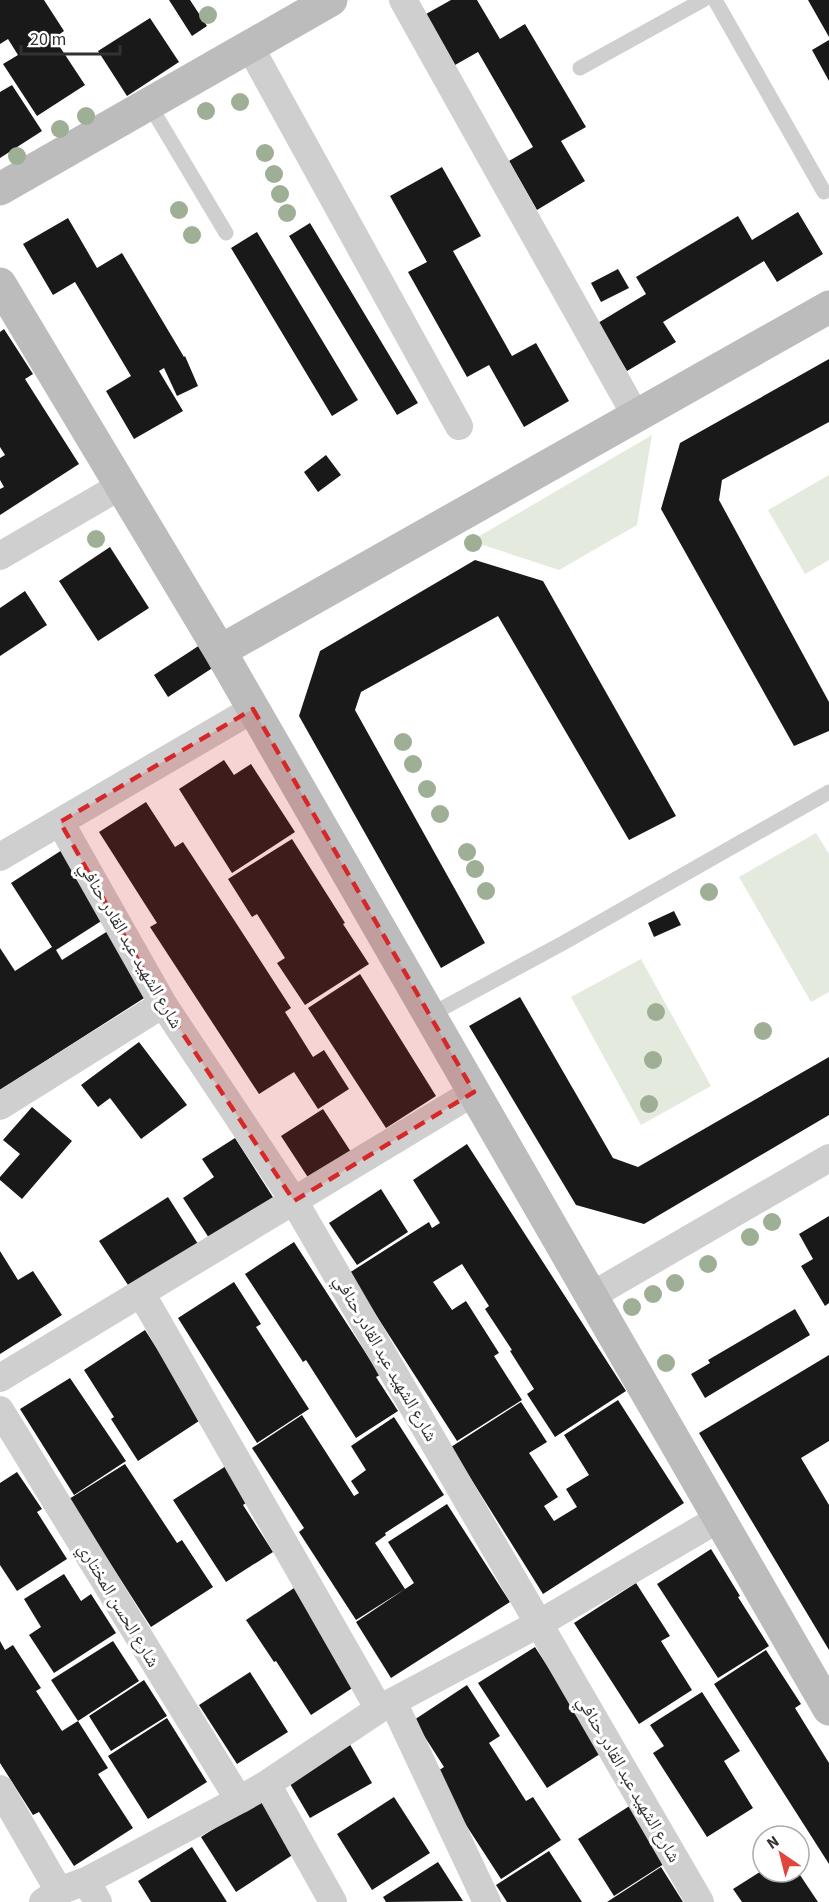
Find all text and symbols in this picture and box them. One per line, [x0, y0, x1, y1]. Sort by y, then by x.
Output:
scale bar [21, 18, 120, 56]
text: 20 m [30, 27, 66, 52]
street label: شارع الشهيد عبد القادر حنافي [71, 857, 189, 1034]
street label: شارع الشهيد عبد القادر حنافي [326, 1270, 444, 1447]
street label: شارع الحسن المختاري [70, 1539, 165, 1673]
street label: شارع الشهيد عبد القادر حنافي [569, 1691, 687, 1868]
north arrow [751, 1824, 811, 1884]
text: N [762, 1830, 784, 1855]

